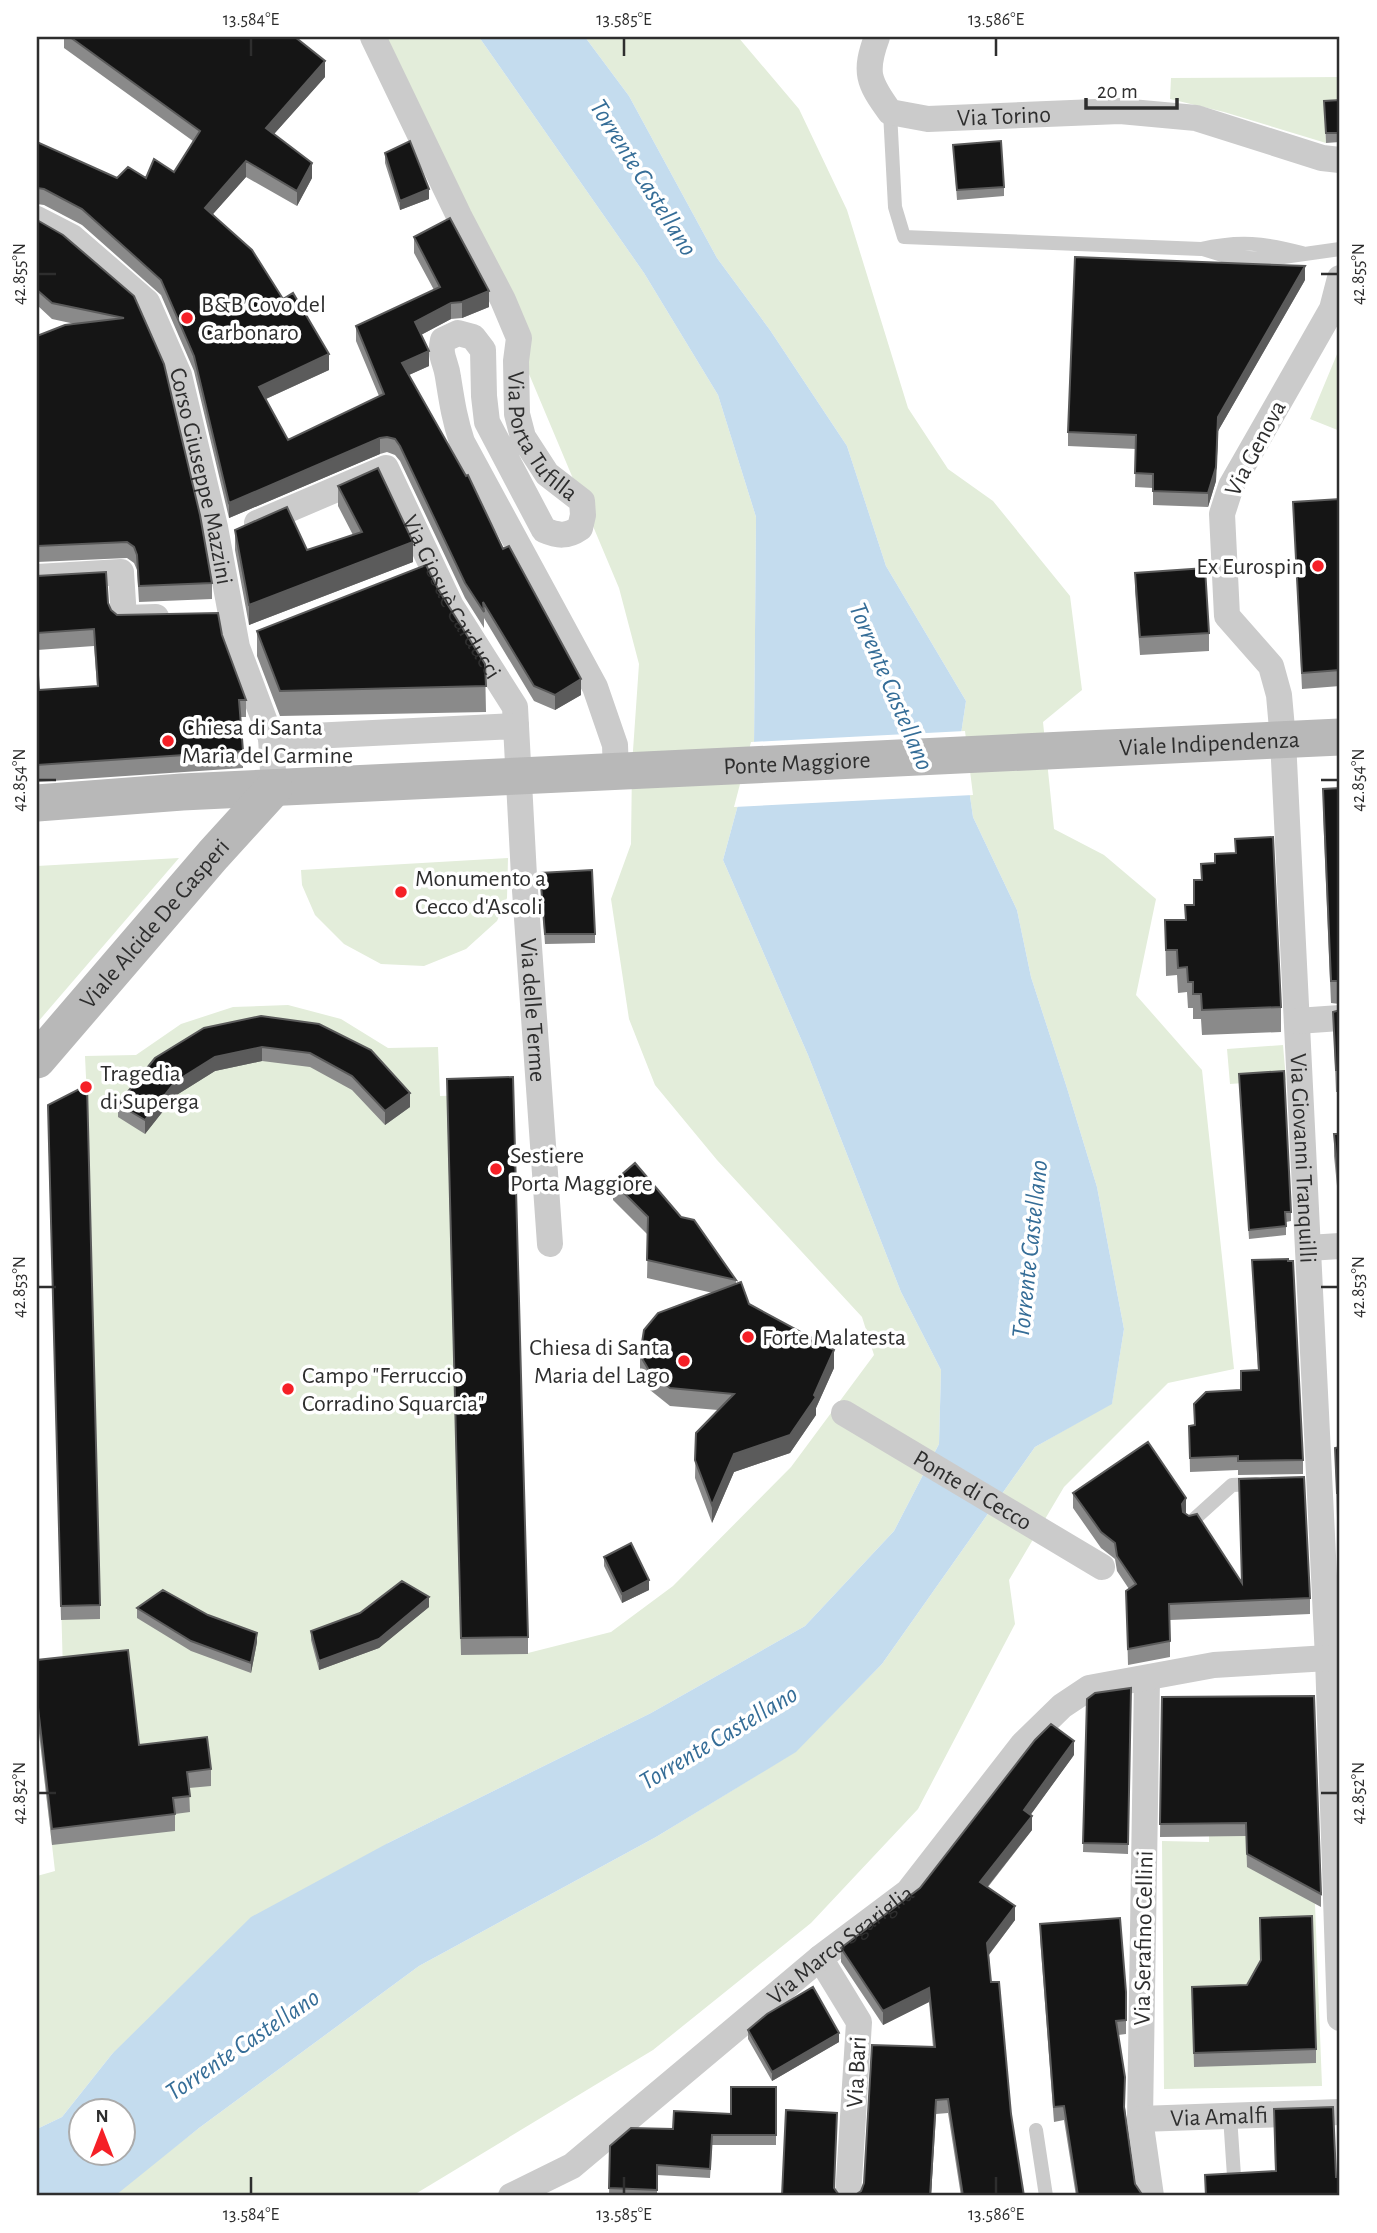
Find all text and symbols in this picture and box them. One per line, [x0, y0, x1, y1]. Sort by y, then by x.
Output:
text: 13.584°E [223, 11, 280, 29]
text: 13.585°E [596, 11, 652, 29]
text: 13.586°E [968, 11, 1024, 29]
scale bar [1086, 66, 1178, 110]
text: 20 m [1097, 81, 1138, 102]
water label: Torrente Castellano [585, 95, 702, 260]
street label: Via Torino [957, 103, 1051, 131]
text: 42.855°N [11, 243, 29, 305]
text: 42.855°N [1350, 243, 1368, 305]
place label: B&B Covo del Carbonaro [201, 293, 326, 345]
marker: B&B Covo del Carbonaro [179, 310, 195, 326]
street label: Corso Giuseppe Mazzini [164, 364, 236, 587]
street label: Via Porta Tufilla [503, 371, 582, 506]
street label: Via Genova [1221, 397, 1291, 500]
street label: Via Giosuè Carducci [397, 512, 505, 684]
place label: Ex Eurospin [1196, 555, 1304, 579]
marker: Ex Eurospin [1310, 558, 1326, 574]
water label: Torrente Castellano [844, 599, 938, 774]
place label: Chiesa di Santa Maria del Carmine [182, 716, 353, 768]
street label: Viale Indipendenza [1119, 728, 1300, 760]
marker: Chiesa di Santa Maria del Carmine [160, 733, 176, 749]
text: 42.854°N [11, 748, 29, 812]
street label: Ponte Maggiore [723, 748, 871, 779]
text: 42.854°N [1350, 748, 1368, 812]
street label: Viale Alcide De Gasperi [76, 835, 234, 1014]
place label: Monumento a Cecco d'Ascoli [415, 867, 546, 919]
marker: Monumento a Cecco d'Ascoli [393, 884, 409, 900]
street label: Via delle Terme [515, 937, 550, 1083]
street label: Via Giovanni Tranquilli [1285, 1053, 1320, 1264]
place label: Tragedia di Superga [100, 1062, 199, 1114]
marker: Tragedia di Superga [78, 1079, 94, 1095]
place label: Sestiere Porta Maggiore [510, 1144, 653, 1196]
water label: Torrente Castellano [1008, 1159, 1052, 1340]
marker: Sestiere Porta Maggiore [488, 1161, 504, 1177]
text: 42.853°N [11, 1256, 29, 1318]
text: 42.853°N [1350, 1256, 1368, 1318]
place label: Forte Malatesta [762, 1326, 906, 1350]
marker: Forte Malatesta [740, 1329, 756, 1345]
place label: Chiesa di Santa Maria del Lago [529, 1336, 670, 1388]
marker: Chiesa di Santa Maria del Lago [676, 1353, 692, 1369]
place label: Campo "Ferruccio Corradino Squarcia" [302, 1364, 484, 1416]
marker: Campo "Ferruccio Corradino Squarcia" [280, 1381, 296, 1397]
street label: Ponte di Cecco [909, 1446, 1036, 1535]
water label: Torrente Castellano [635, 1681, 802, 1795]
text: 42.852°N [11, 1762, 29, 1824]
text: 42.852°N [1350, 1762, 1368, 1824]
street label: Via Serafino Cellini [1130, 1850, 1158, 2026]
street label: Via Marco Sgariglia [763, 1881, 919, 2010]
water label: Torrente Castellano [161, 1984, 324, 2106]
street label: Via Bari [843, 2036, 871, 2108]
north arrow [66, 2096, 136, 2166]
street label: Via Amalfi [1170, 2104, 1268, 2131]
text: N [95, 2107, 109, 2126]
text: 13.584°E [223, 2206, 280, 2224]
text: 13.585°E [596, 2206, 652, 2224]
text: 13.586°E [968, 2206, 1024, 2224]

